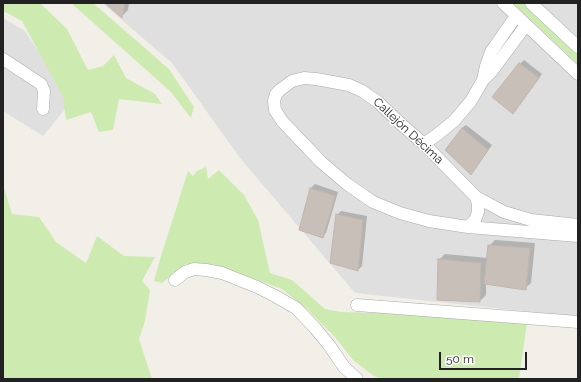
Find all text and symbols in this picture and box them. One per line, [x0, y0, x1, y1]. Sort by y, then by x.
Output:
street label: Callejón Décima [370, 95, 446, 167]
scale bar [441, 344, 529, 370]
text: 50 m [446, 352, 474, 366]

